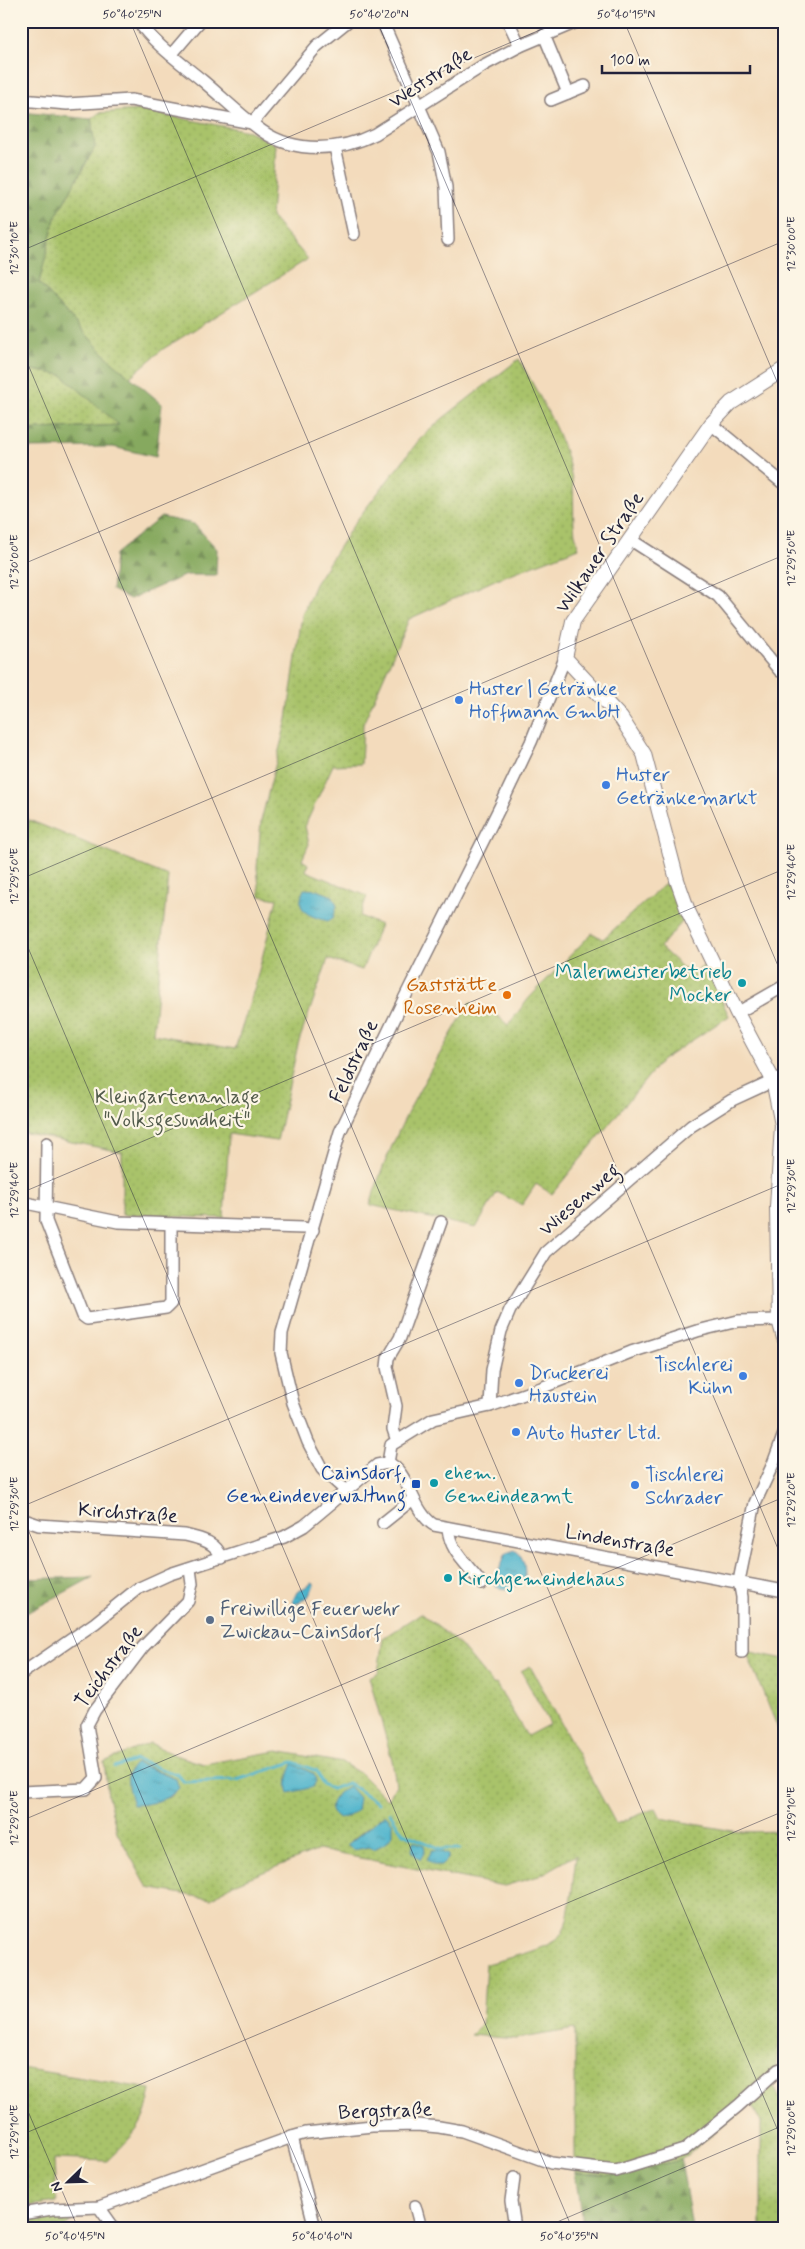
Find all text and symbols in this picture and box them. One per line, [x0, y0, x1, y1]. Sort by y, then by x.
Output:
text: 50°40'25"N [102, 7, 162, 23]
text: 50°40'20"N [349, 7, 409, 23]
text: 50°40'15"N [597, 7, 655, 23]
street label: Weststraße [384, 41, 478, 115]
scale bar [602, 42, 750, 74]
text: 100 m [610, 51, 650, 71]
text: 12°30'00"E [784, 216, 800, 272]
text: 12°30'10"E [7, 221, 23, 275]
street label: Wilkauer Straße [550, 487, 651, 619]
text: 12°29'50"E [784, 530, 800, 586]
text: 12°30'00"E [7, 534, 23, 590]
place label: Huster | Getränke Hoffmann GmbH [469, 676, 621, 726]
marker: Huster | Getränke Hoffmann GmbH [453, 694, 465, 706]
place label: Huster Getränkemarkt [616, 762, 758, 812]
marker: Huster Getränkemarkt [600, 779, 612, 791]
text: 12°29'40"E [784, 844, 800, 900]
text: 12°29'50"E [7, 848, 23, 904]
place label: Malermeisterbetrieb Mocker [555, 959, 732, 1009]
place label: Gaststätte Rosenheim [403, 972, 497, 1022]
marker: Malermeisterbetrieb Mocker [736, 977, 748, 989]
marker: Gaststätte Rosenheim [501, 989, 513, 1001]
street label: Feldstraße [323, 1016, 385, 1108]
park label: Kleingartenanlage "Volksgesundheit" [95, 1084, 259, 1136]
street label: Wiesenweg [534, 1158, 627, 1244]
text: 12°29'30"E [784, 1159, 800, 1214]
text: 12°29'40"E [7, 1162, 23, 1218]
place label: Tischlerei Kühn [654, 1352, 733, 1402]
place label: Druckerei Haustein [529, 1360, 609, 1410]
marker: Tischlerei Kühn [737, 1370, 749, 1382]
marker: Druckerei Haustein [513, 1377, 525, 1389]
place label: Auto Huster Ltd. [526, 1420, 661, 1447]
marker: Auto Huster Ltd. [510, 1426, 522, 1438]
place label: Cainsdorf, Gemeindeverwaltung [226, 1460, 406, 1512]
place label: ehem. Gemeindeamt [444, 1460, 573, 1510]
place label: Tischlerei Schrader [645, 1462, 724, 1512]
text: 12°29'20"E [784, 1472, 800, 1528]
text: 12°29'30"E [7, 1477, 23, 1532]
marker: ehem. Gemeindeamt [428, 1477, 440, 1489]
marker: Cainsdorf, Gemeindeverwaltung [410, 1478, 422, 1490]
marker: Tischlerei Schrader [629, 1479, 641, 1491]
street label: Kirchstraße [77, 1497, 179, 1530]
street label: Lindenstraße [563, 1519, 677, 1564]
place label: Kirchgemeindehaus [458, 1566, 625, 1593]
marker: Kirchgemeindehaus [442, 1572, 454, 1584]
place label: Freiwillige Feuerwehr Zwickau-Cainsdorf [220, 1596, 400, 1646]
marker: Freiwillige Feuerwehr Zwickau-Cainsdorf [204, 1614, 216, 1626]
street label: Teichstraße [69, 1619, 150, 1714]
text: 12°29'10"E [784, 1787, 800, 1841]
text: 12°29'20"E [7, 1790, 23, 1846]
street label: Bergstraße [338, 2096, 433, 2128]
text: 12°29'00"E [784, 2100, 800, 2156]
text: 12°29'10"E [7, 2105, 23, 2159]
north arrow [42, 2156, 92, 2206]
text: N [47, 2179, 67, 2194]
text: 50°40'45"N [45, 2229, 105, 2245]
text: 50°40'40"N [292, 2229, 352, 2245]
text: 50°40'35"N [540, 2229, 598, 2245]

